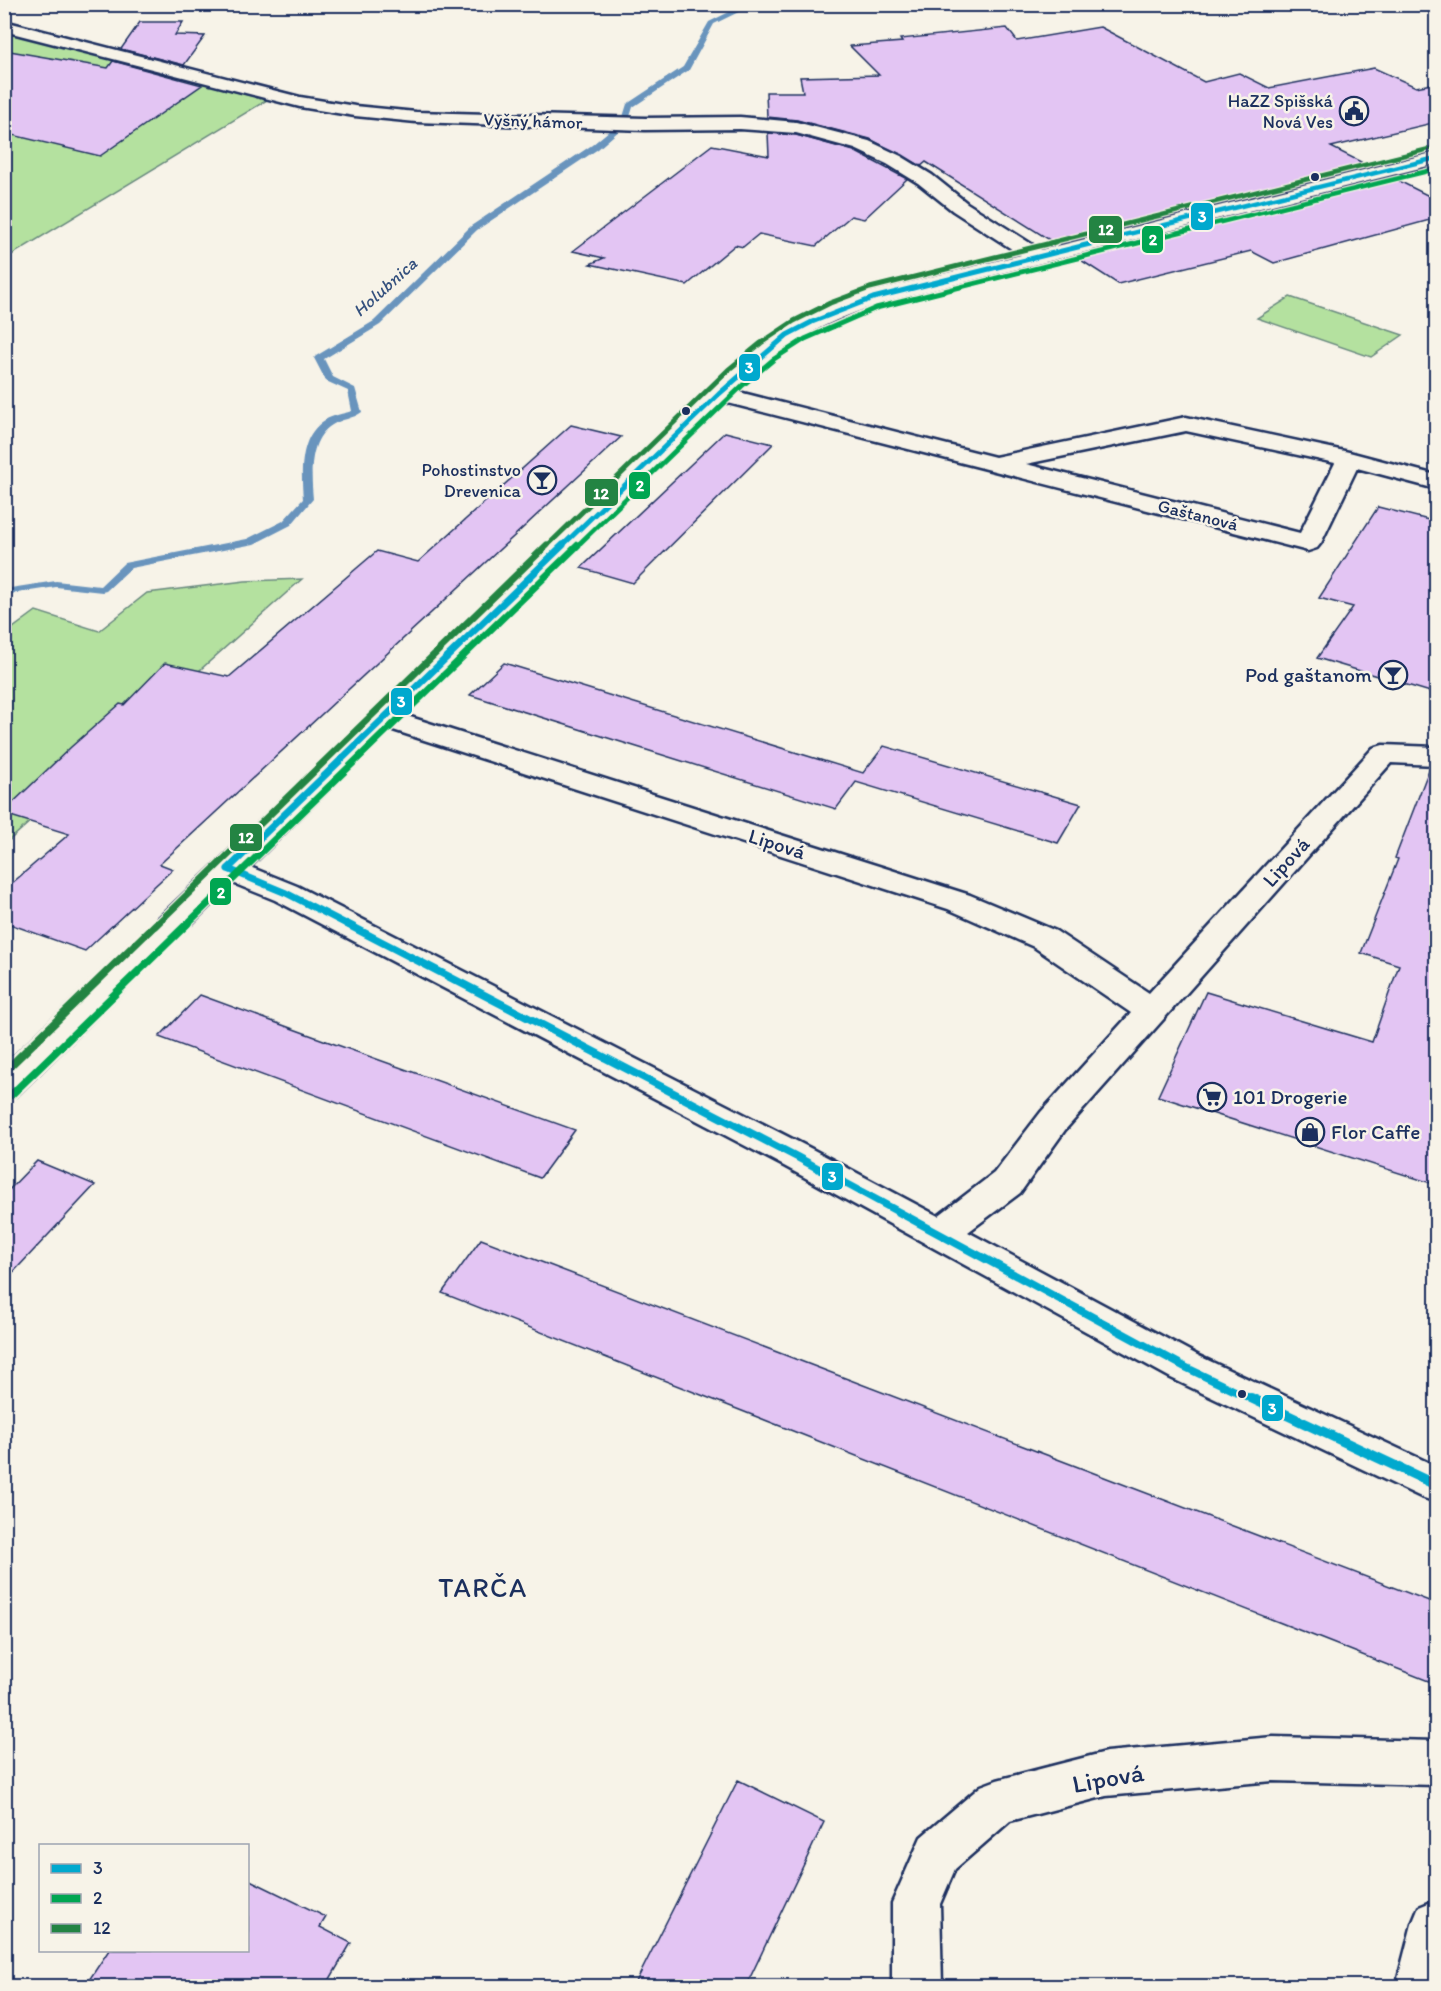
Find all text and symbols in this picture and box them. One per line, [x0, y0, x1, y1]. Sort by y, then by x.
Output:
place label: HaZZ Spišská Nová Ves [1228, 90, 1334, 133]
public building icon: HaZZ Spišská Nová Ves [1338, 95, 1370, 127]
street label: Vyšný hámor [483, 108, 583, 134]
unlabelled marker [1309, 171, 1321, 183]
line badge: 3 [1190, 202, 1214, 231]
text: 3 [1198, 207, 1207, 226]
line badge: 12 [1088, 215, 1123, 244]
text: 12 [1098, 220, 1115, 239]
line badge: 2 [1141, 225, 1164, 254]
text: 2 [1149, 230, 1158, 249]
water label: Holubnica [348, 252, 422, 321]
line badge: 3 [738, 353, 761, 382]
text: 3 [745, 358, 754, 377]
unlabelled marker [680, 405, 692, 417]
place label: Pohostinstvo Drevenica [422, 459, 522, 502]
bar icon: Pohostinstvo Drevenica [526, 464, 558, 496]
line badge: 2 [628, 471, 651, 500]
text: 2 [636, 476, 645, 495]
line badge: 12 [584, 478, 619, 507]
text: 12 [593, 484, 610, 503]
street label: Gaštanová [1156, 494, 1241, 536]
bar icon: Pod gaštanom [1377, 659, 1409, 691]
place label: Pod gaštanom [1245, 662, 1372, 687]
line badge: 3 [390, 687, 413, 716]
text: 3 [397, 692, 406, 711]
line badge: 12 [229, 823, 263, 852]
street label: Lipová [746, 823, 809, 864]
text: 12 [238, 828, 255, 847]
street label: Lipová [1257, 832, 1315, 892]
line badge: 2 [209, 877, 232, 906]
text: 2 [217, 883, 226, 902]
supermarket icon: 101 Drogerie [1196, 1081, 1228, 1113]
place label: 101 Drogerie [1233, 1084, 1347, 1109]
shop icon: Flor Caffe [1294, 1116, 1326, 1148]
place label: Flor Caffe [1331, 1119, 1420, 1144]
line badge: 3 [821, 1162, 844, 1191]
text: 3 [828, 1167, 837, 1186]
unlabelled marker [1236, 1388, 1248, 1400]
line badge: 3 [1261, 1394, 1284, 1422]
text: 3 [1268, 1399, 1277, 1418]
district label: TARČA [438, 1571, 528, 1604]
street label: Lipová [1070, 1756, 1147, 1800]
legend [39, 1844, 249, 1952]
text: 3 [93, 1857, 103, 1879]
text: 2 [93, 1887, 103, 1909]
text: 12 [93, 1917, 111, 1939]

